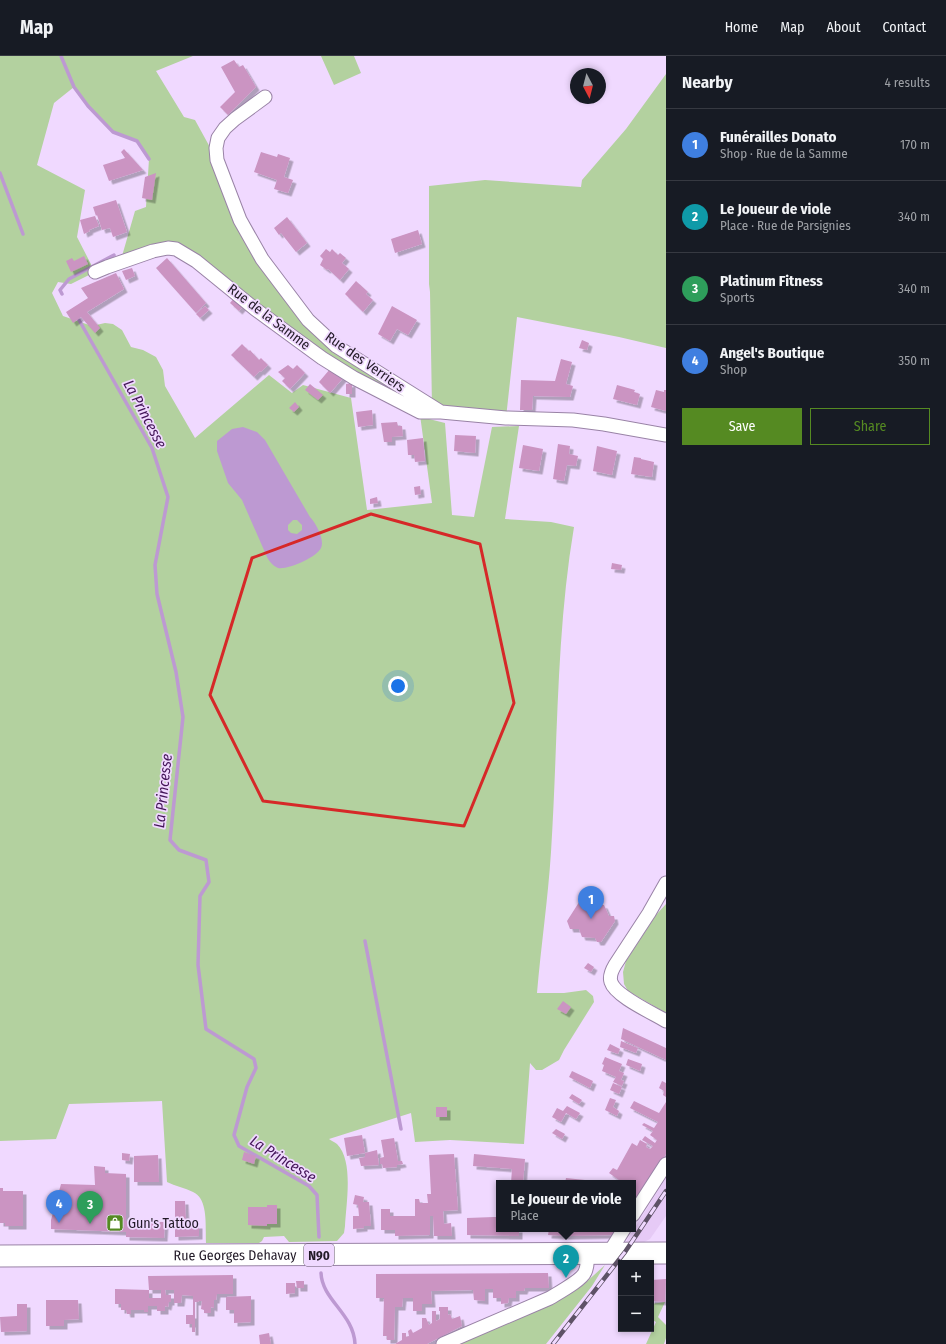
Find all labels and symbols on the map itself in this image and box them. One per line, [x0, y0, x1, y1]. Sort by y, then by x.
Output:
north arrow [570, 68, 606, 104]
street label: Rue de la Samme [224, 280, 314, 354]
street label: Rue des Verriers [322, 328, 408, 396]
water label: La Princesse [120, 377, 170, 451]
your location [388, 676, 408, 696]
water label: La Princesse [150, 753, 176, 829]
pin: 1 [578, 886, 604, 919]
water label: La Princesse [247, 1132, 319, 1186]
pin: 4 [46, 1190, 72, 1223]
pin: 3 [77, 1191, 103, 1224]
shop icon: Gun's Tattoo [105, 1213, 125, 1233]
place label: Gun's Tattoo [128, 1215, 199, 1232]
road number: N90 [304, 1244, 334, 1266]
pin: 2 [553, 1245, 579, 1278]
street label: Rue Georges Dehavay [174, 1246, 297, 1264]

